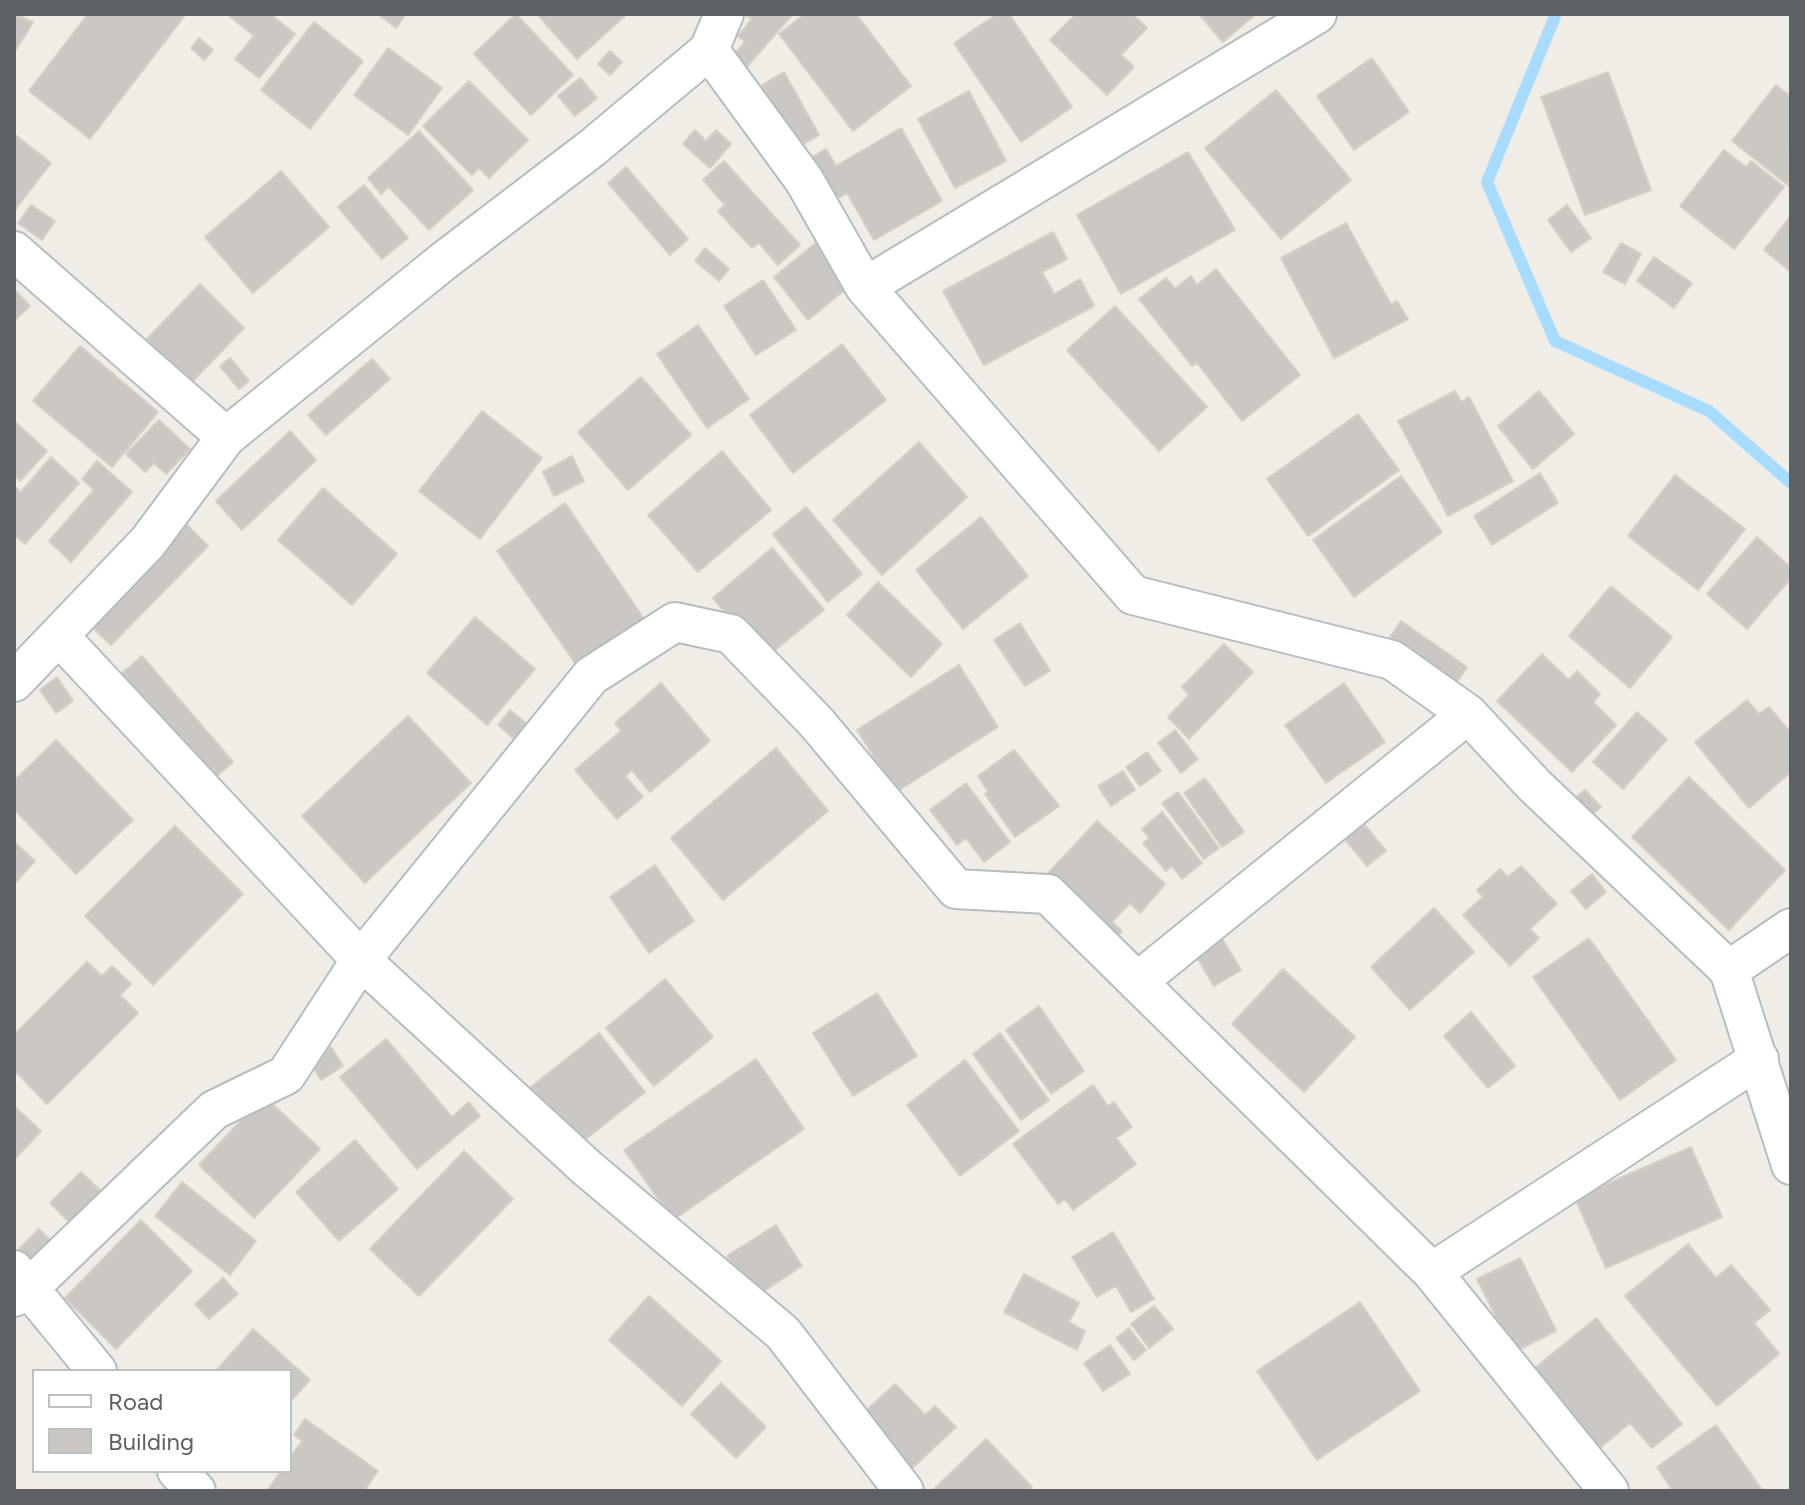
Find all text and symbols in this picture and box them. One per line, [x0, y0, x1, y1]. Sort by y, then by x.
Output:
legend [32, 1369, 292, 1473]
text: Road [108, 1387, 163, 1416]
text: Building [108, 1427, 194, 1456]

